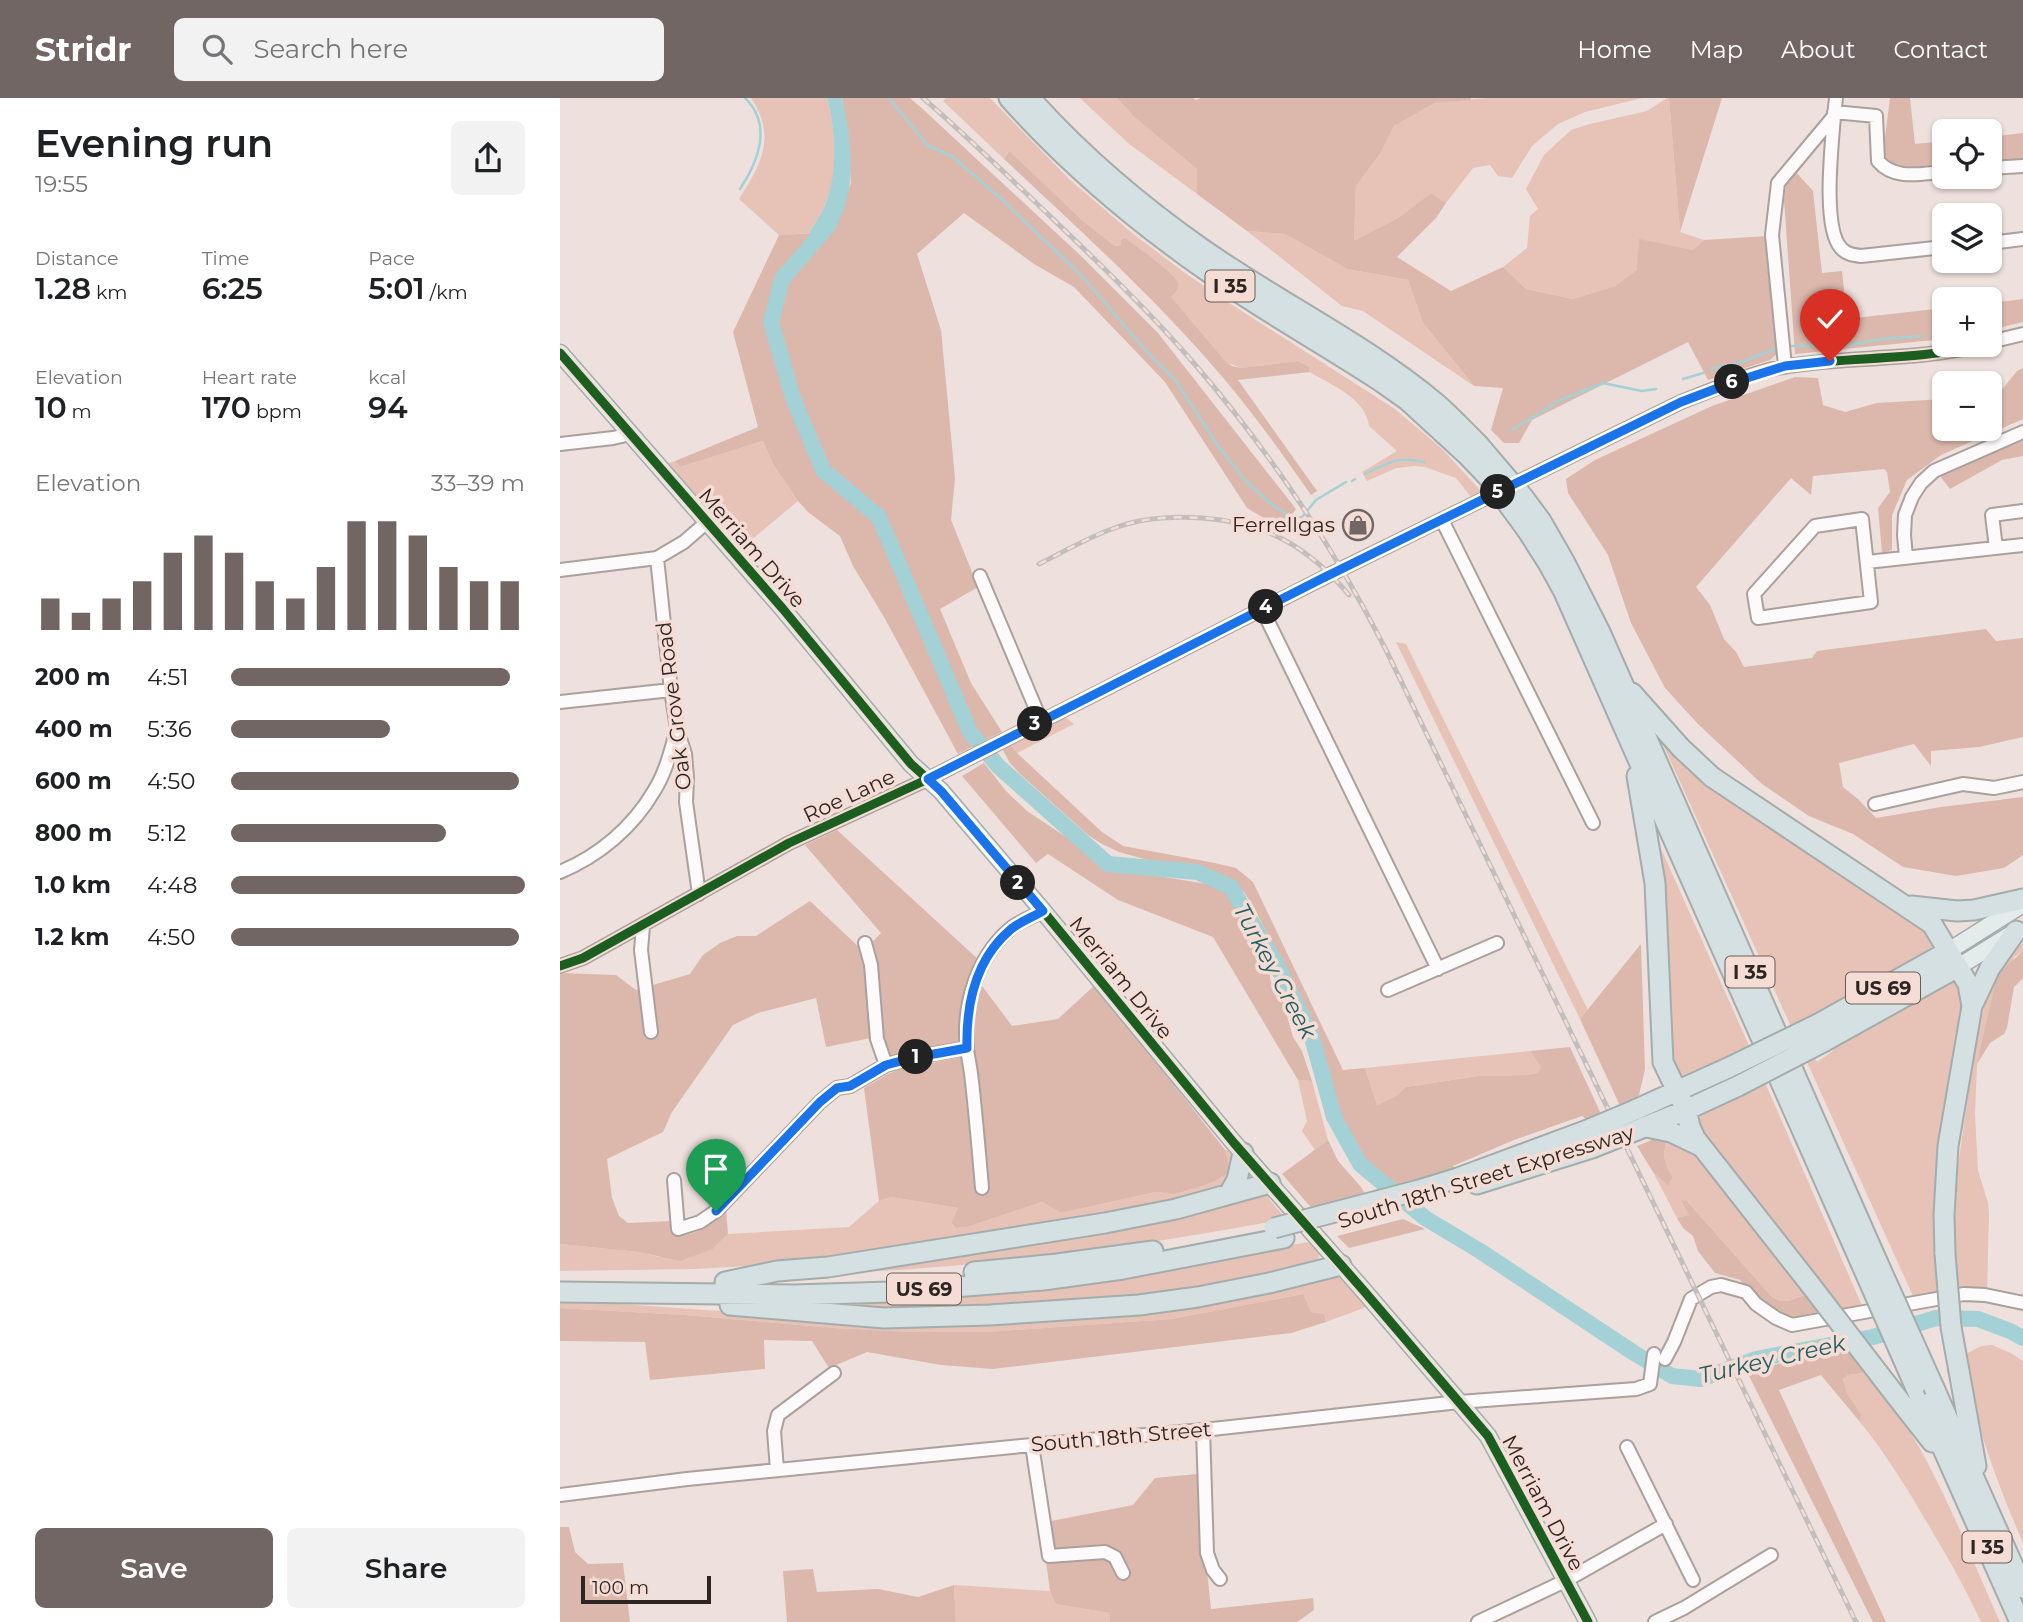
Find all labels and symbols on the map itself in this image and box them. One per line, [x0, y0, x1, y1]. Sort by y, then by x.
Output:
road number: I 35 [1206, 270, 1254, 302]
pin [1800, 289, 1860, 361]
pin: 6 [1714, 364, 1750, 400]
pin: 5 [1480, 474, 1516, 510]
street label: Merriam Drive [694, 483, 811, 613]
shop icon: Ferrellgas [1341, 508, 1375, 542]
place label: Ferrellgas [1232, 512, 1335, 537]
pin: 4 [1248, 589, 1284, 624]
street label: Oak Grove Road [651, 620, 696, 792]
pin: 3 [1018, 706, 1052, 742]
street label: Roe Lane [799, 763, 899, 828]
pin: 2 [1000, 866, 1036, 900]
water label: Turkey Creek [1227, 898, 1323, 1045]
street label: Merriam Drive [1064, 911, 1178, 1044]
road number: I 35 [1726, 957, 1774, 988]
road number: US 69 [1846, 972, 1920, 1004]
pin: 1 [898, 1040, 934, 1074]
street label: South 18th Street Expressway [1335, 1119, 1638, 1234]
pin [686, 1139, 746, 1211]
road number: US 69 [887, 1274, 961, 1304]
water label: Turkey Creek [1696, 1328, 1849, 1389]
street label: South 18th Street [1030, 1416, 1212, 1457]
street label: Merriam Drive [1497, 1431, 1590, 1575]
road number: I 35 [1962, 1532, 2012, 1562]
scale bar [581, 1573, 710, 1605]

